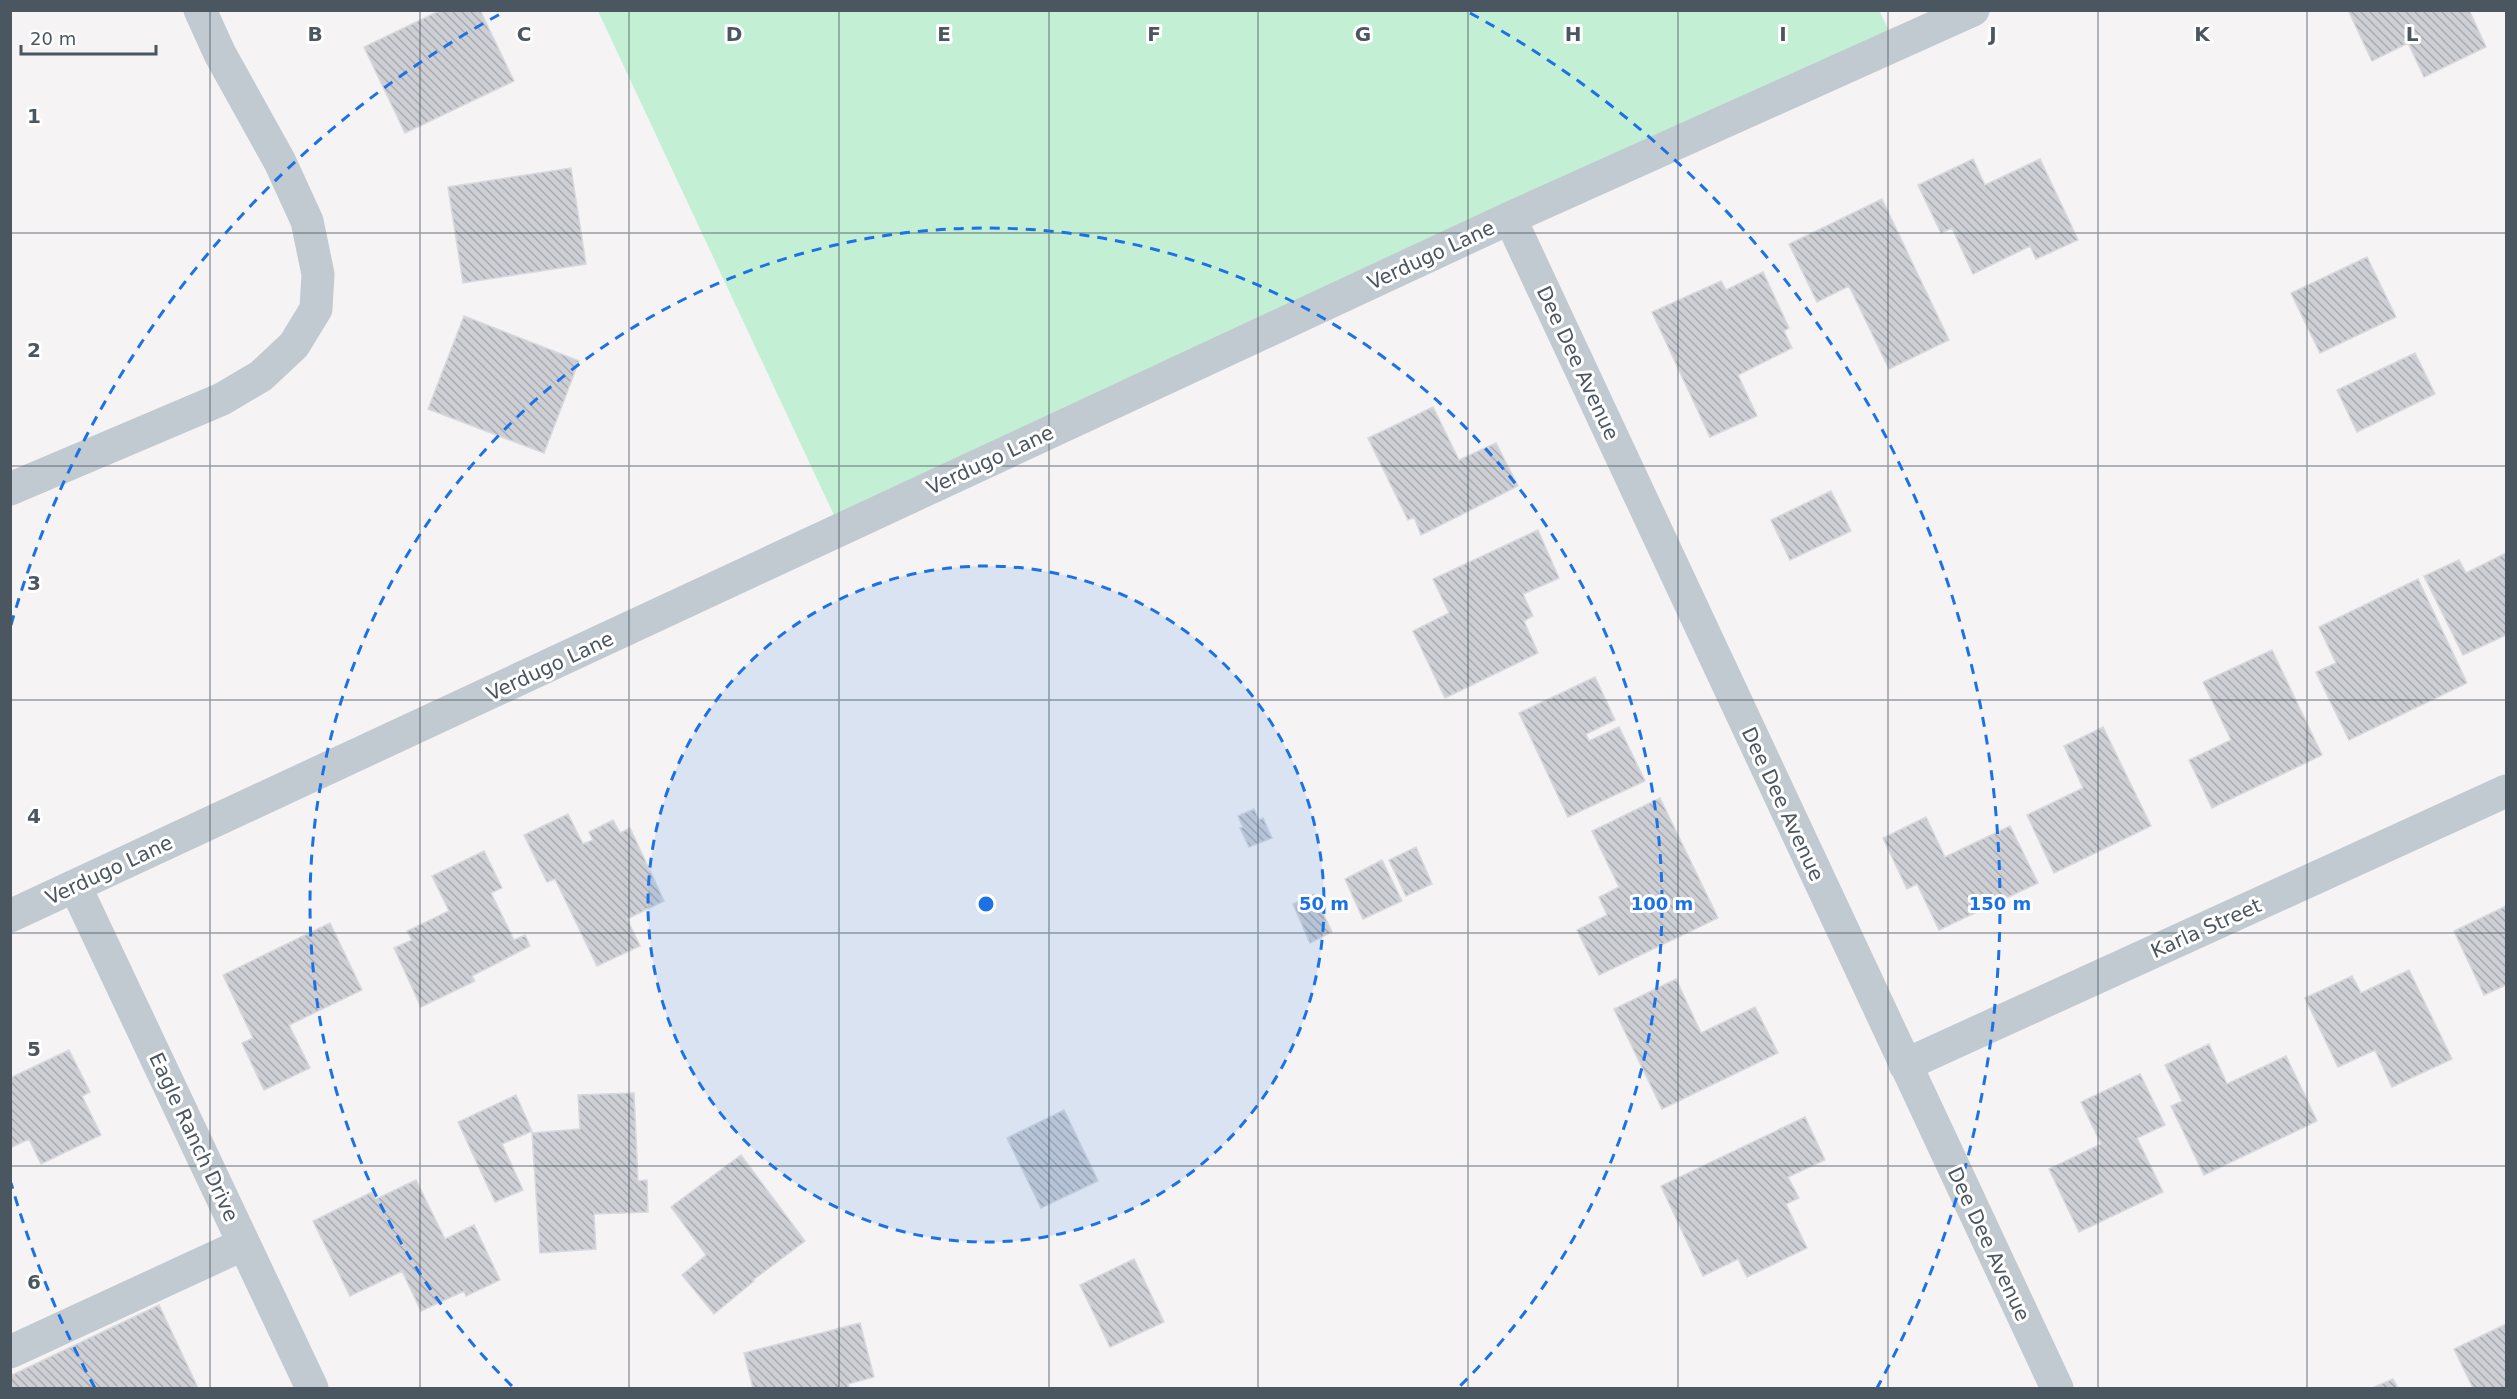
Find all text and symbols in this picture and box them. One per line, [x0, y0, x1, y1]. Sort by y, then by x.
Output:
scale bar [21, 18, 156, 56]
text: B [307, 22, 323, 46]
text: C [517, 22, 531, 46]
text: D [726, 22, 742, 46]
text: E [937, 22, 951, 46]
text: F [1147, 22, 1161, 46]
text: G [1355, 22, 1371, 46]
text: H [1565, 22, 1581, 46]
text: I [1779, 22, 1787, 46]
text: J [1987, 22, 1997, 46]
text: K [2194, 22, 2211, 46]
text: L [2406, 22, 2419, 46]
text: 20 m [30, 28, 76, 49]
text: 1 [27, 104, 41, 128]
street label: Verdugo Lane [1364, 215, 1498, 295]
street label: Dee Dee Avenue [1532, 282, 1624, 444]
text: 2 [27, 338, 41, 362]
street label: Verdugo Lane [923, 420, 1057, 500]
text: 3 [27, 571, 41, 595]
street label: Verdugo Lane [483, 626, 617, 706]
street label: Dee Dee Avenue [1737, 723, 1829, 885]
text: 4 [27, 804, 41, 828]
street label: Verdugo Lane [42, 830, 176, 910]
text: 50 m [1299, 893, 1349, 914]
text: 100 m [1631, 893, 1693, 914]
text: 150 m [1969, 893, 2031, 914]
street label: Karla Street [2147, 893, 2265, 963]
centre of rings [976, 894, 996, 914]
text: 5 [27, 1037, 41, 1061]
street label: Eagle Ranch Drive [144, 1049, 244, 1225]
street label: Dee Dee Avenue [1943, 1163, 2035, 1325]
text: 6 [27, 1270, 41, 1294]

